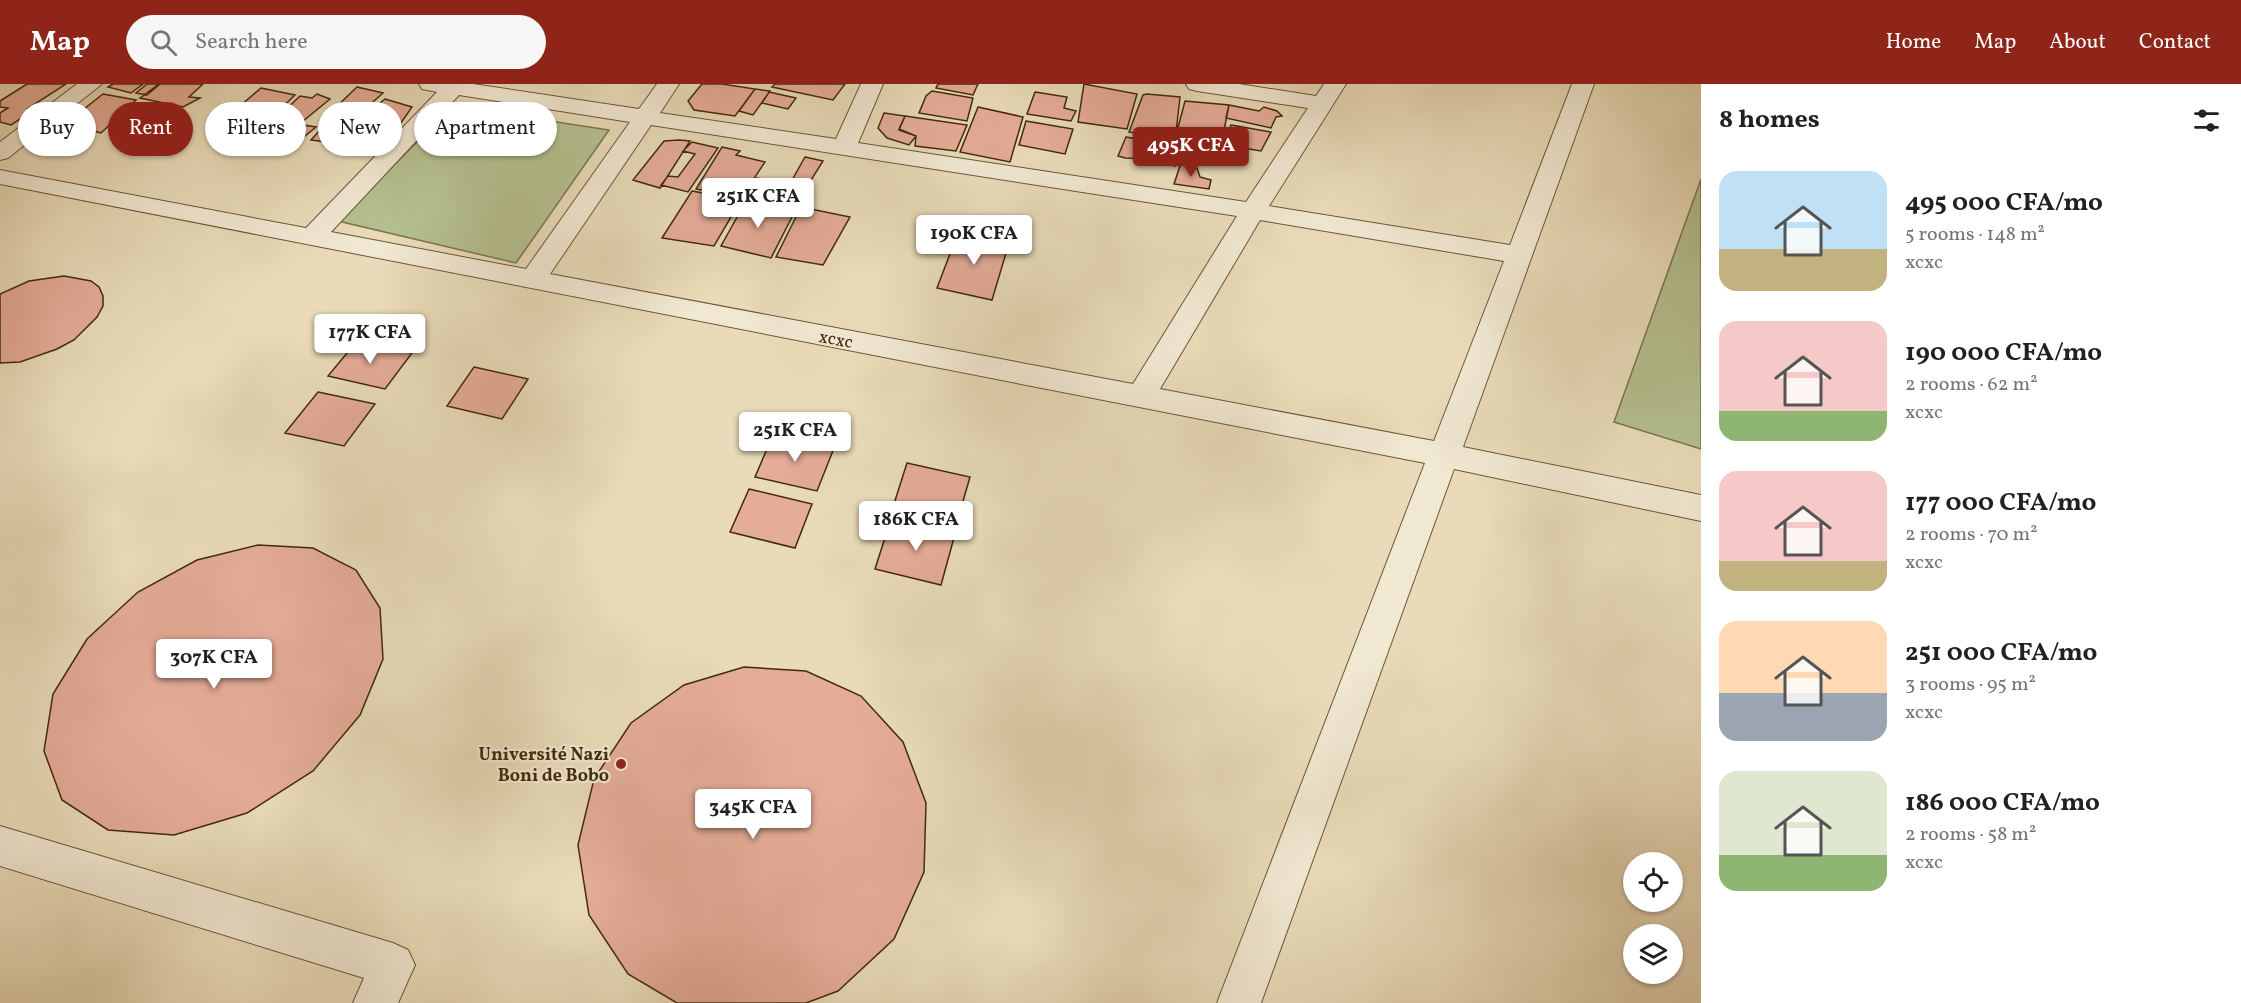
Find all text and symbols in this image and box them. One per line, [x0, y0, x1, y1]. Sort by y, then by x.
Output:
search box [126, 15, 546, 69]
text: Map [30, 23, 90, 62]
icon: search [147, 26, 180, 59]
text: Search here [195, 27, 308, 58]
text: Home [1886, 28, 1941, 57]
text: Map [1974, 28, 2016, 57]
text: About [2049, 28, 2106, 57]
text: Contact [2139, 28, 2211, 57]
chip: Buy [18, 102, 96, 156]
chip: Rent [108, 102, 193, 156]
chip: Filters [205, 102, 306, 156]
chip: New [318, 102, 402, 156]
chip: Apartment [414, 102, 557, 156]
text: 8 homes [1719, 102, 1820, 138]
icon: filters [2190, 104, 2223, 137]
pin: 495K CFA [1129, 127, 1253, 178]
text: 495K CFA [1147, 132, 1235, 160]
pin: 251K CFA [696, 178, 820, 229]
text: 251K CFA [716, 183, 800, 211]
text: 495 000 CFA/mo [1905, 185, 2103, 221]
icon: home [1767, 195, 1839, 267]
pin: 190K CFA [912, 215, 1036, 266]
text: 190K CFA [930, 220, 1018, 248]
text: 5 rooms · 148 m² [1905, 221, 2045, 249]
text: xcxc [1905, 249, 1943, 277]
pin: 177K CFA [308, 314, 432, 365]
text: 177K CFA [328, 319, 412, 347]
street label: xcxc [817, 325, 855, 356]
text: 190 000 CFA/mo [1905, 335, 2102, 371]
icon: home [1767, 345, 1839, 417]
text: 2 rooms · 62 m² [1905, 371, 2038, 399]
text: xcxc [1905, 399, 1943, 427]
pin: 251K CFA [733, 412, 857, 463]
text: 251K CFA [753, 417, 837, 445]
text: 177 000 CFA/mo [1905, 485, 2096, 521]
icon: home [1767, 495, 1839, 567]
pin: 186K CFA [854, 501, 978, 552]
text: 186K CFA [873, 506, 959, 534]
text: 2 rooms · 70 m² [1905, 521, 2038, 549]
text: xcxc [1905, 549, 1943, 577]
text: 251 000 CFA/mo [1905, 635, 2097, 671]
pin: 307K CFA [152, 639, 276, 690]
text: 307K CFA [170, 644, 258, 672]
icon: home [1767, 645, 1839, 717]
text: 3 rooms · 95 m² [1905, 671, 2036, 699]
text: xcxc [1905, 699, 1943, 727]
place label: Université Nazi Boni de Bobo [479, 743, 609, 789]
marker: Université Nazi Boni de Bobo [614, 757, 628, 771]
text: 186 000 CFA/mo [1905, 785, 2100, 821]
pin: 345K CFA [691, 789, 815, 840]
text: 345K CFA [709, 794, 797, 822]
icon: home [1767, 795, 1839, 867]
text: 2 rooms · 58 m² [1905, 821, 2036, 849]
text: xcxc [1905, 849, 1943, 877]
map controls [1623, 852, 1683, 984]
button: locate [1623, 852, 1683, 912]
button: layers [1623, 924, 1683, 984]

